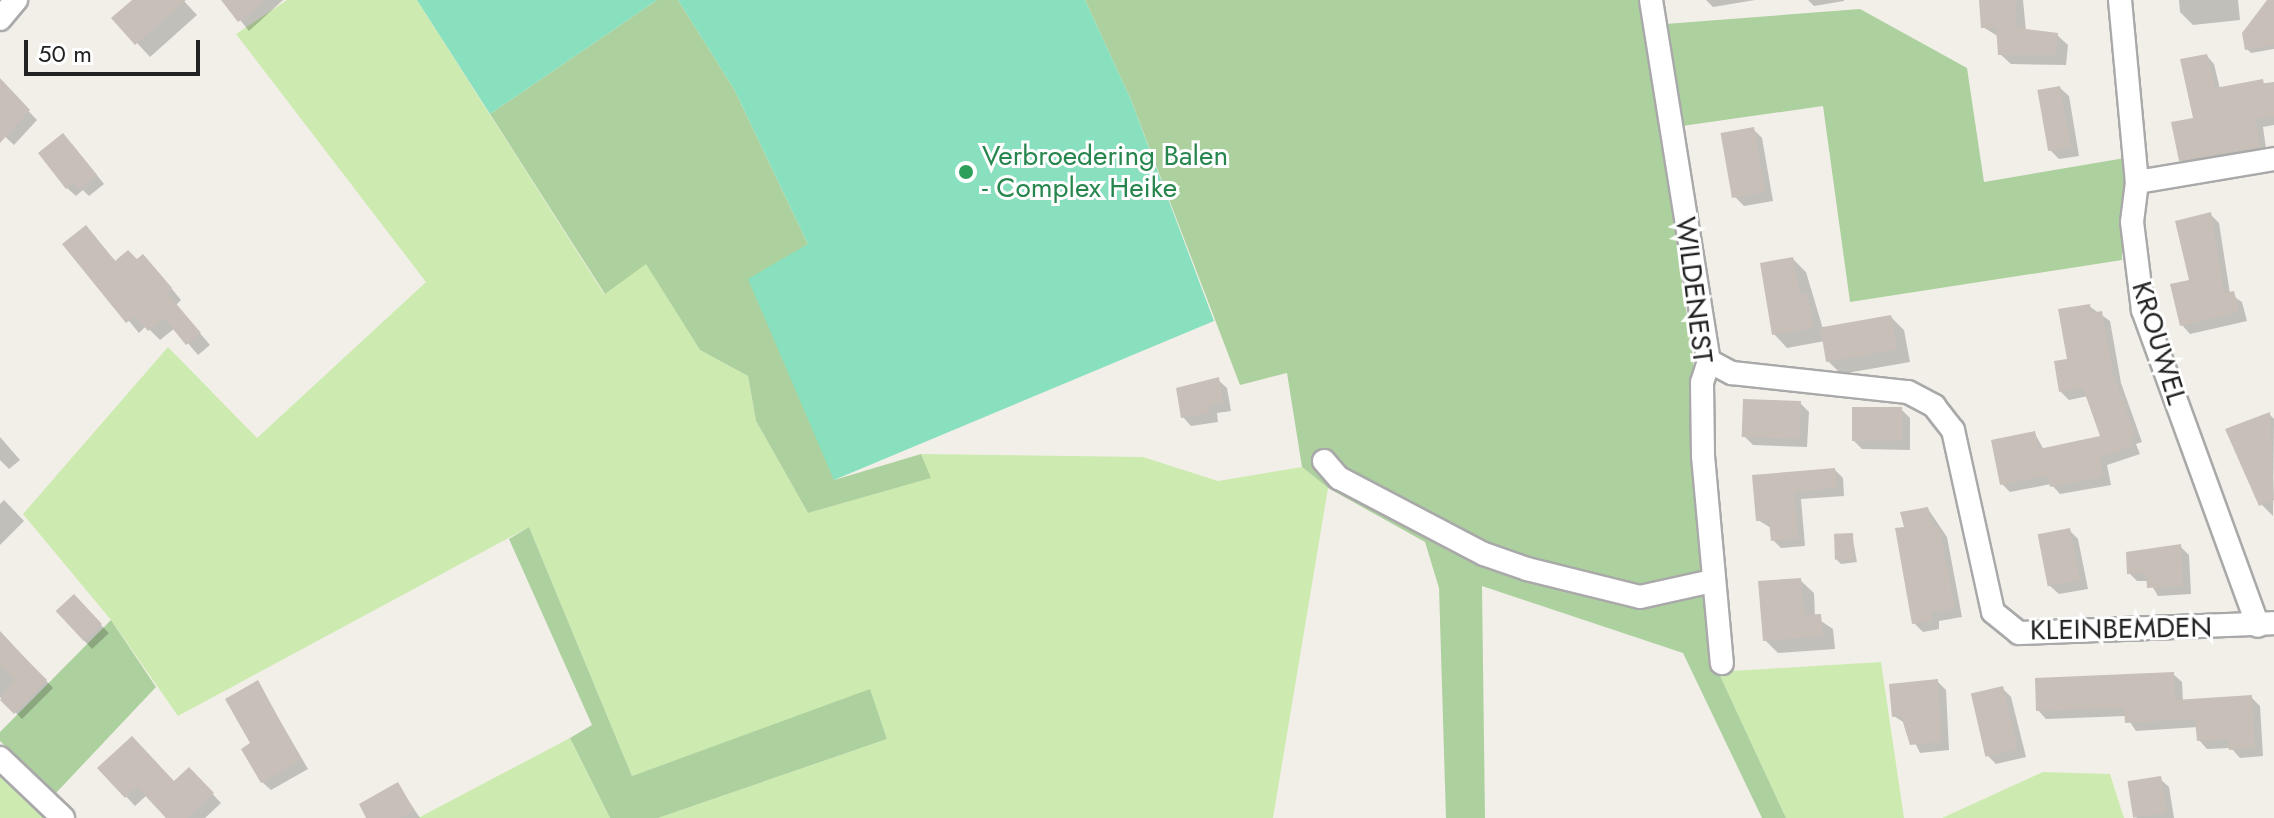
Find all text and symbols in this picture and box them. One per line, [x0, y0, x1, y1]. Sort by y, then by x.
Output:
scale bar [28, 24, 204, 74]
text: 50 m [38, 36, 92, 71]
place label: Verbroedering Balen - Complex Heike [982, 139, 1228, 205]
marker: Verbroedering Balen - Complex Heike [957, 163, 975, 181]
street label: WILDENEST [1668, 215, 1720, 365]
street label: KROUWEL [2124, 277, 2194, 409]
street label: KLEINBEMDEN [2030, 611, 2212, 647]

